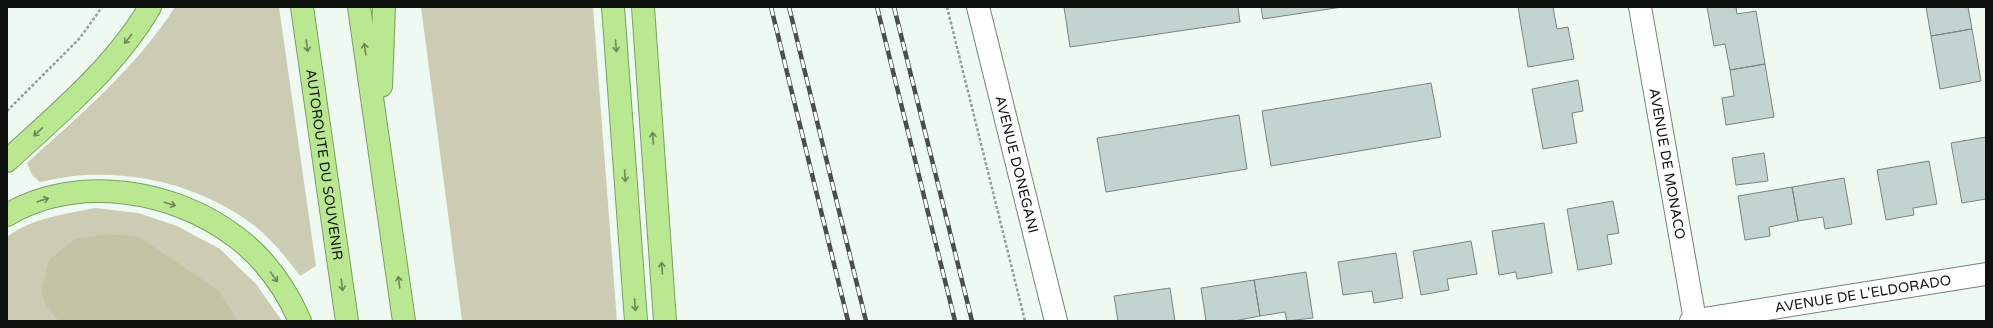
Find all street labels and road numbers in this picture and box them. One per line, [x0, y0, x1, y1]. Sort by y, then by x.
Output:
street label: AUTOROUTE DU SOUVENIR [302, 68, 347, 261]
street label: AVENUE DE MONACO [1646, 87, 1689, 241]
street label: AVENUE DONEGANI [992, 94, 1042, 235]
street label: AVENUE DE L'ELDORADO [1773, 271, 1952, 316]

